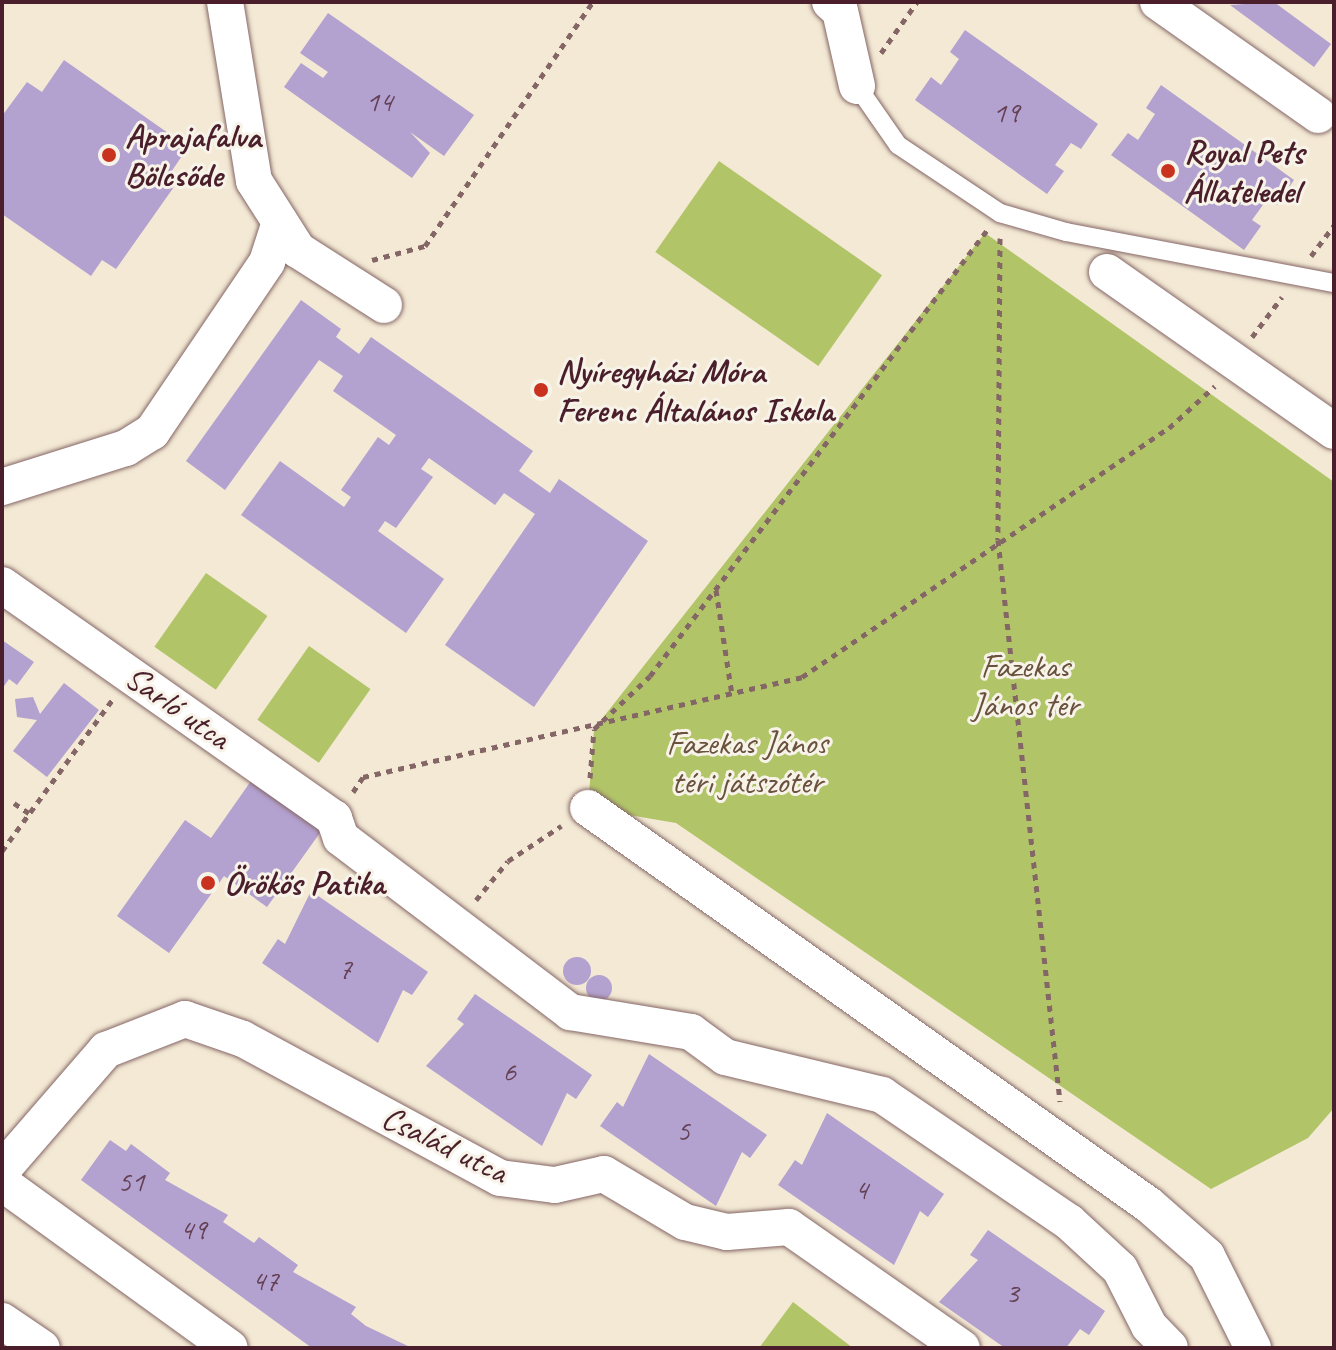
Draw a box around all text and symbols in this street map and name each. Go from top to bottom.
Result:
house number: 14 [366,83,392,119]
house number: 19 [993,94,1019,130]
place label: Aprajafalva Bölcsőde [125,115,261,194]
place label: Royal Pets Állateledel [1184,131,1304,210]
marker: Aprajafalva Bölcsőde [100,146,118,164]
marker: Royal Pets Állateledel [1159,162,1177,180]
place label: Nyíregyházi Móra Ferenc Általános Iskola [557,350,833,430]
marker: Nyíregyházi Móra Ferenc Általános Iskola [532,381,550,399]
park label: Fazekas János tér [972,645,1078,724]
street label: Sarló utca [118,656,238,758]
park label: Fazekas János téri játszótér [666,722,828,802]
place label: Örökös Patika [224,863,385,903]
marker: Örökös Patika [199,874,217,892]
house number: 7 [338,950,352,986]
house number: 6 [502,1053,516,1089]
street label: Család utca [376,1096,514,1192]
house number: 5 [676,1112,690,1148]
house number: 51 [118,1163,144,1199]
house number: 4 [854,1171,868,1207]
house number: 49 [180,1211,206,1247]
house number: 47 [252,1262,278,1298]
house number: 3 [1005,1274,1019,1310]

